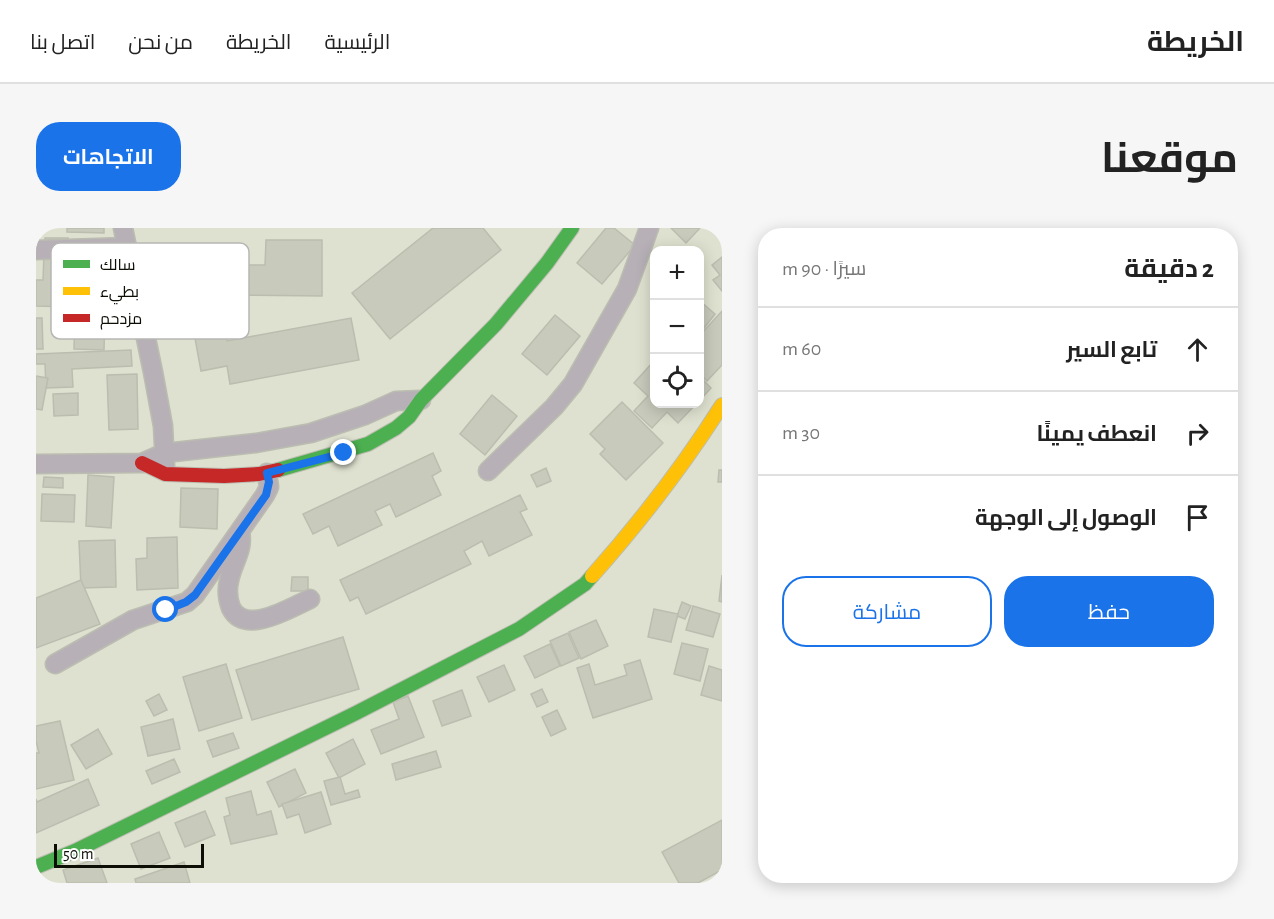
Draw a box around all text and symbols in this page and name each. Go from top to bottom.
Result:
text: الخريطة [1147,29,1244,57]
text: اتصل بنا [30,32,95,53]
text: من نحن [128,32,193,53]
text: الخريطة [226,32,291,53]
text: الرئيسية [324,32,390,53]
button: الاتجاهات [36,122,181,191]
text: موقعنا [1101,138,1238,180]
legend [51,243,249,339]
map controls [650,246,704,408]
button: + [650,246,704,300]
text: 2 دقيقة [1124,256,1214,282]
text: سالك [100,257,135,273]
text: سيرًا · 90 m [782,259,866,279]
text: بطيء [100,284,139,305]
button: − [650,300,704,354]
text: مزدحم [100,311,142,330]
icon: ahead [1181,333,1214,366]
text: 60 m [782,339,821,359]
text: تابع السير [1066,339,1157,361]
button: locate [650,354,704,408]
icon: right [1181,417,1214,450]
text: 30 m [782,423,820,443]
text: انعطف يمينًا [1036,423,1157,445]
route end [330,439,356,465]
icon: arrive [1181,501,1214,534]
text: الوصول إلى الوجهة [975,507,1157,529]
button: مشاركة [782,576,992,647]
button: حفظ [1004,576,1214,647]
route start [152,596,178,622]
scale bar [54,841,204,868]
text: 50 m [63,846,94,862]

